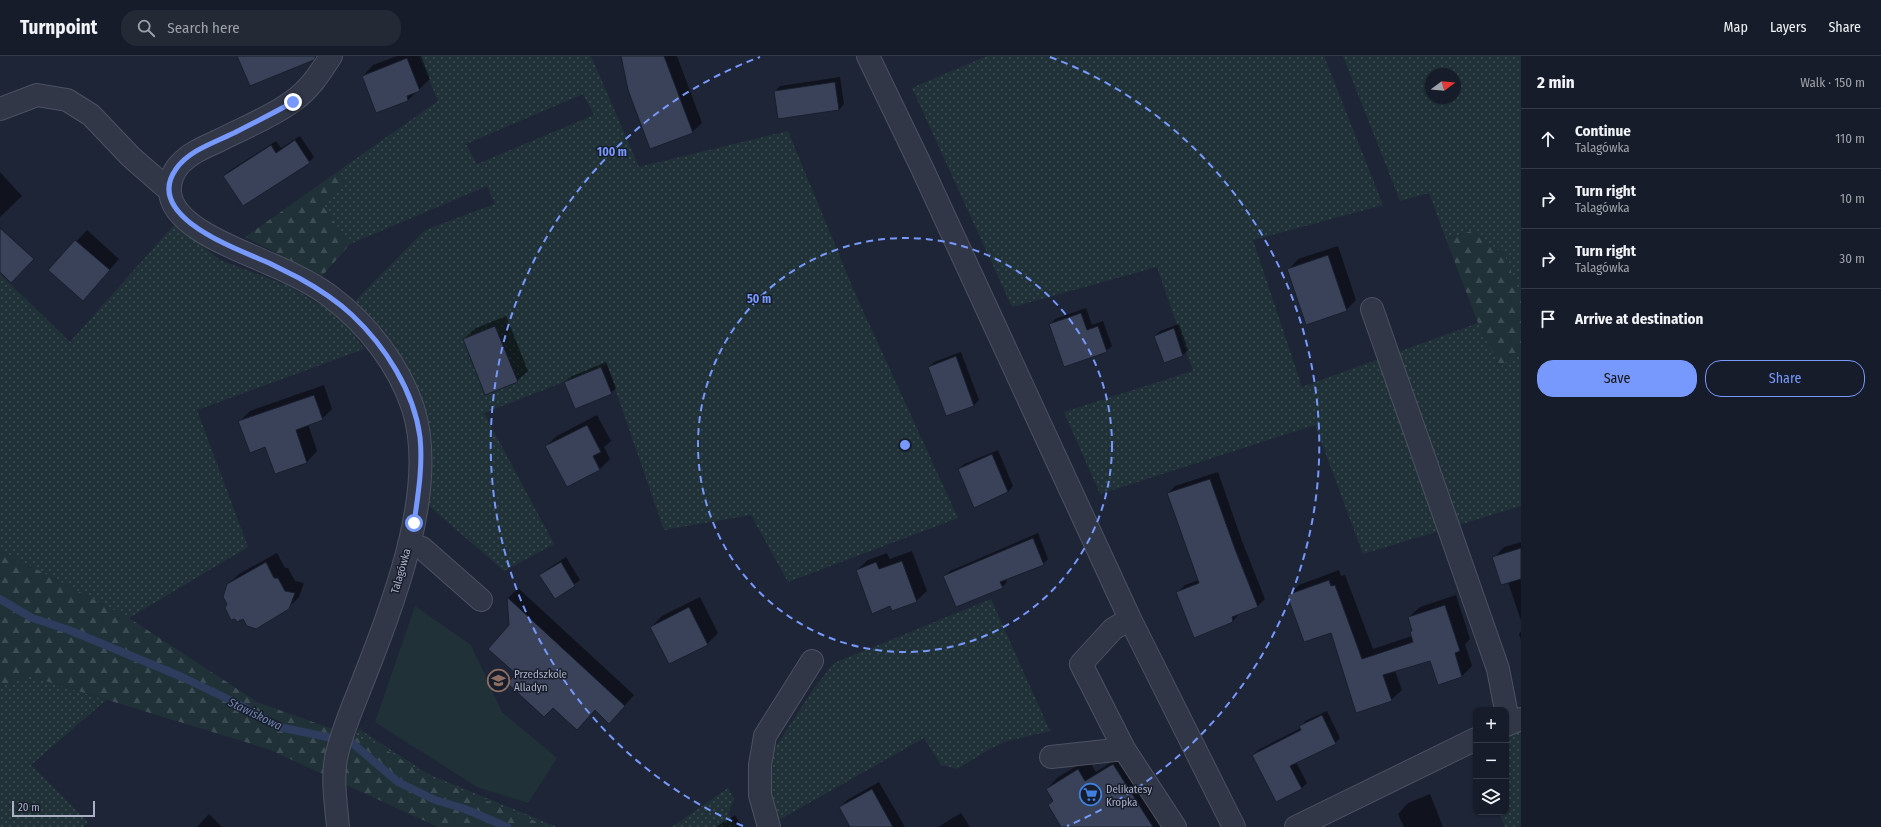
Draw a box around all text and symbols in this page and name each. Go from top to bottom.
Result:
search box [121,10,401,46]
text: Turnpoint [20,16,97,39]
icon: search [135,17,157,39]
text: Search here [167,19,240,37]
text: Map [1724,19,1748,36]
text: Layers [1770,19,1806,36]
text: Share [1828,19,1861,36]
north arrow [1425,68,1461,104]
text: 2 min [1537,72,1575,93]
text: Walk · 150 m [1800,75,1865,90]
route end [284,93,302,111]
text: Continue [1575,122,1631,140]
icon: ahead [1537,128,1559,150]
text: 110 m [1835,131,1865,146]
text: Talagówka [1575,140,1630,155]
text: 100 m [597,145,627,159]
text: Turn right [1575,182,1636,200]
icon: right [1537,188,1559,210]
text: 10 m [1840,191,1865,206]
text: Talagówka [1575,200,1630,215]
text: Turn right [1575,242,1636,260]
icon: right [1537,248,1559,270]
text: 30 m [1839,251,1865,266]
text: Talagówka [1575,260,1630,275]
text: 50 m [747,292,771,306]
icon: arrive [1537,308,1559,330]
text: Arrive at destination [1575,310,1703,328]
button: Save [1537,360,1697,397]
button: Share [1705,360,1865,397]
centre of rings [898,438,912,452]
route start [405,514,423,532]
street label: Talagówka [388,547,414,595]
school or university icon: Przedszkole Alladyn [486,667,512,693]
place label: Przedszkole Alladyn [514,668,567,694]
water label: Stawiskowa [225,695,284,733]
map controls [1473,707,1509,815]
button: + [1473,707,1509,743]
button: − [1473,743,1509,779]
button: layers [1473,779,1509,815]
supermarket icon: Delikatesy Kropka [1078,782,1104,808]
place label: Delikatesy Kropka [1106,783,1152,809]
scale bar [12,799,95,818]
text: 20 m [18,801,40,814]

